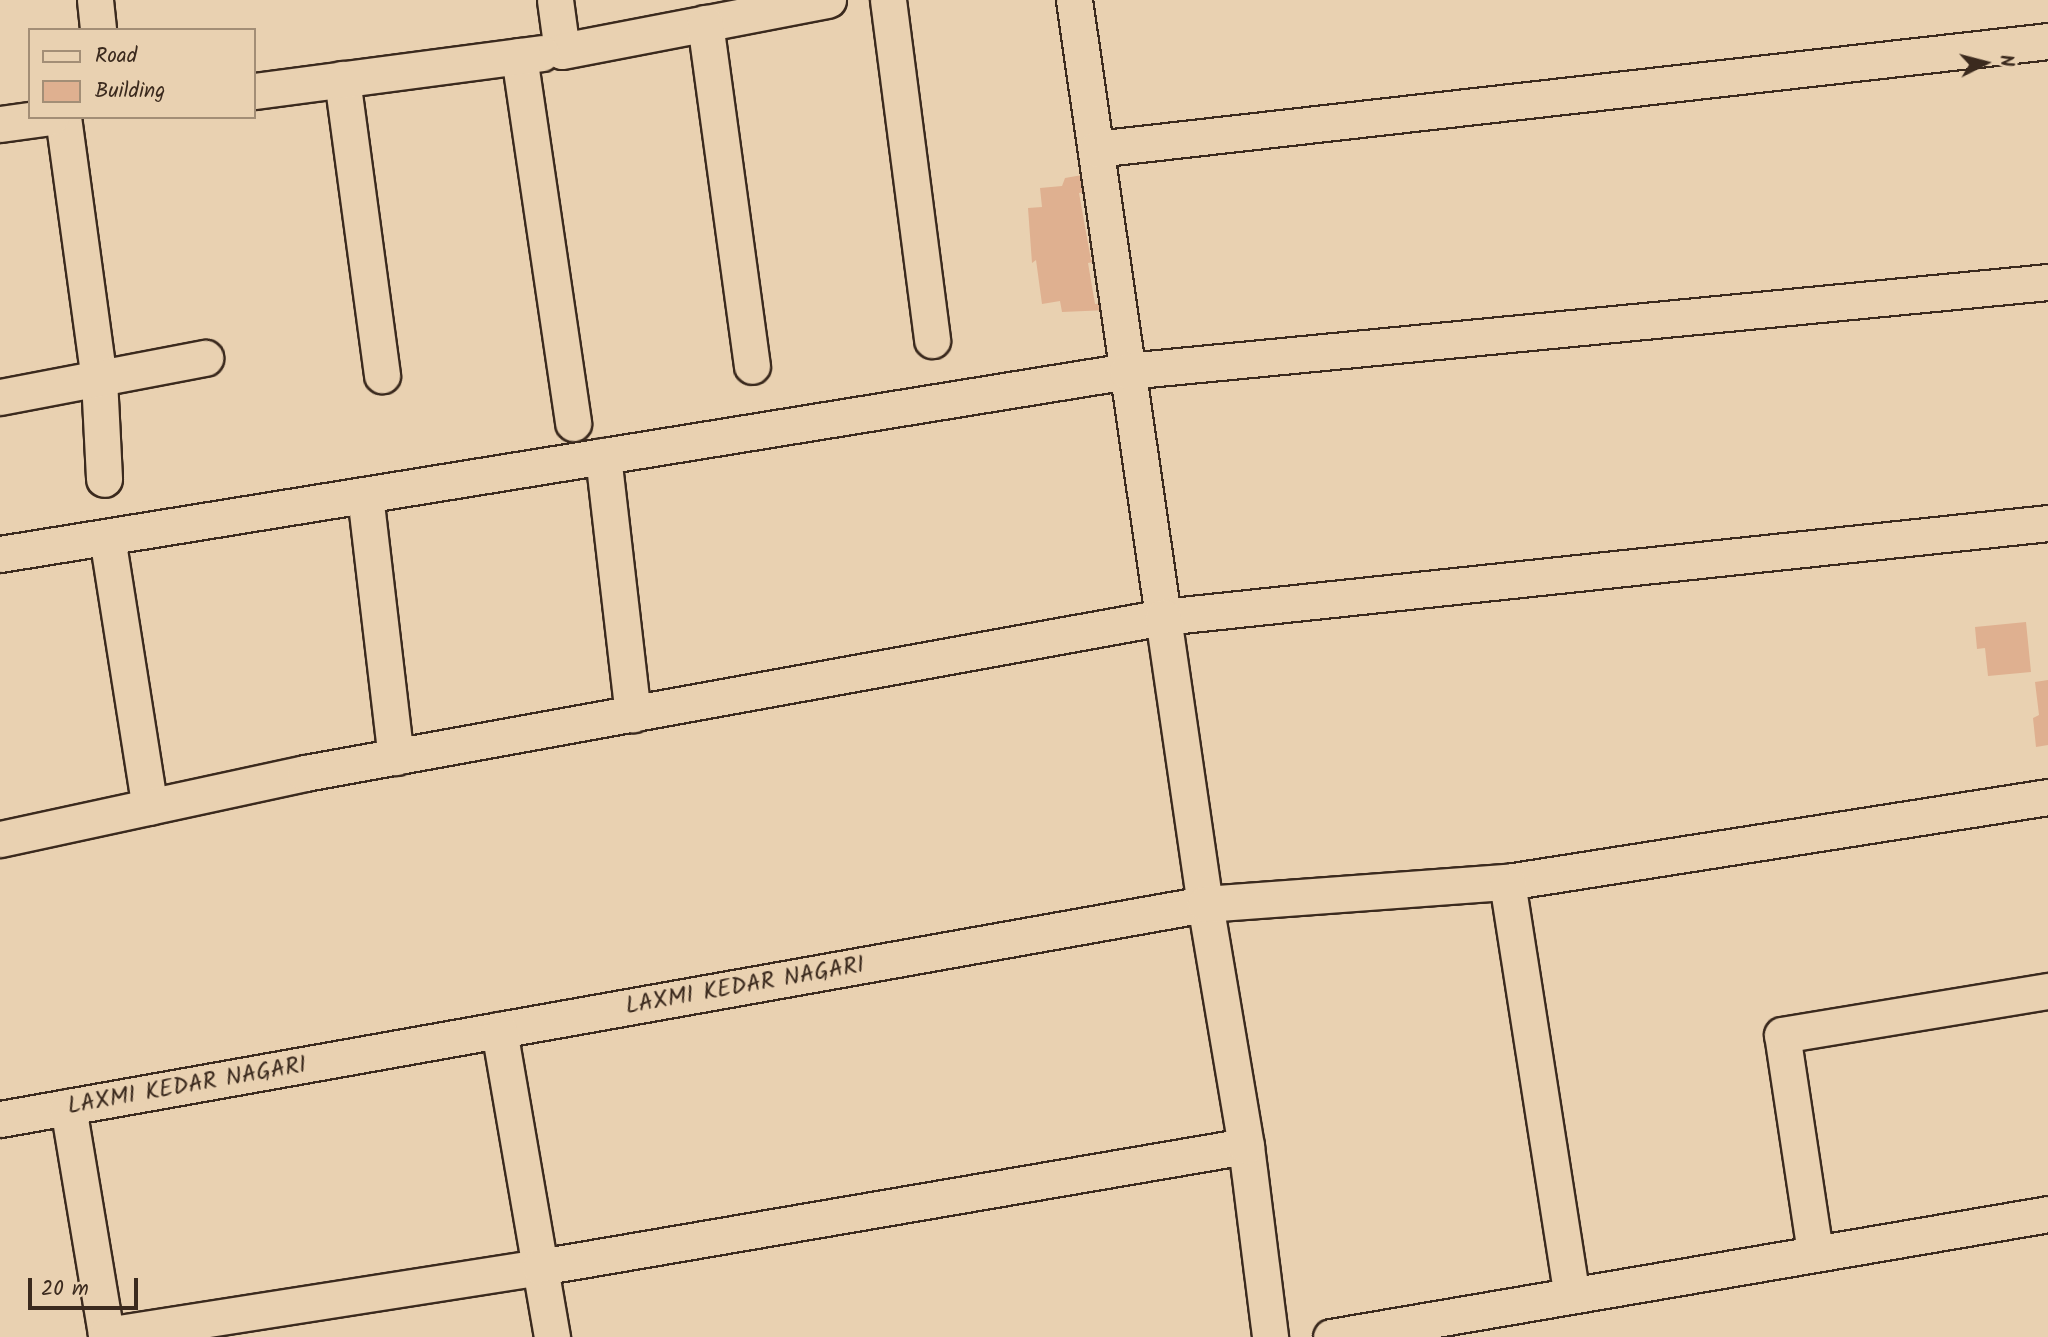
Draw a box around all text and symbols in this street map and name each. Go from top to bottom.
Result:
legend [28,28,256,119]
north arrow [1950,28,2020,98]
text: Road [95,40,137,73]
text: N [1990,53,2021,68]
text: Building [95,75,165,108]
street label: LAXMI KEDAR NAGARI [623,951,867,1021]
street label: LAXMI KEDAR NAGARI [65,1051,309,1121]
scale bar [32,1264,142,1308]
text: 20 m [41,1273,89,1306]

